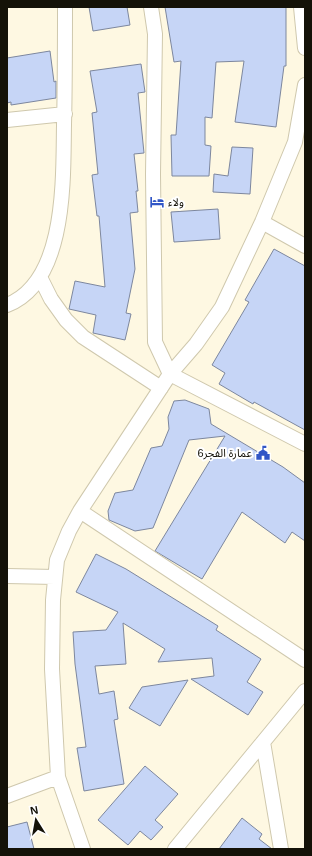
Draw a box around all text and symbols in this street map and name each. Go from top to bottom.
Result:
hotel icon: ولاء [149,194,165,210]
place label: ولاء [168,196,184,209]
public building icon: عمارة الفجر6 [255,445,271,461]
place label: عمارة الفجر6 [197,447,252,460]
north arrow [16,800,56,840]
text: N [29,804,39,817]

